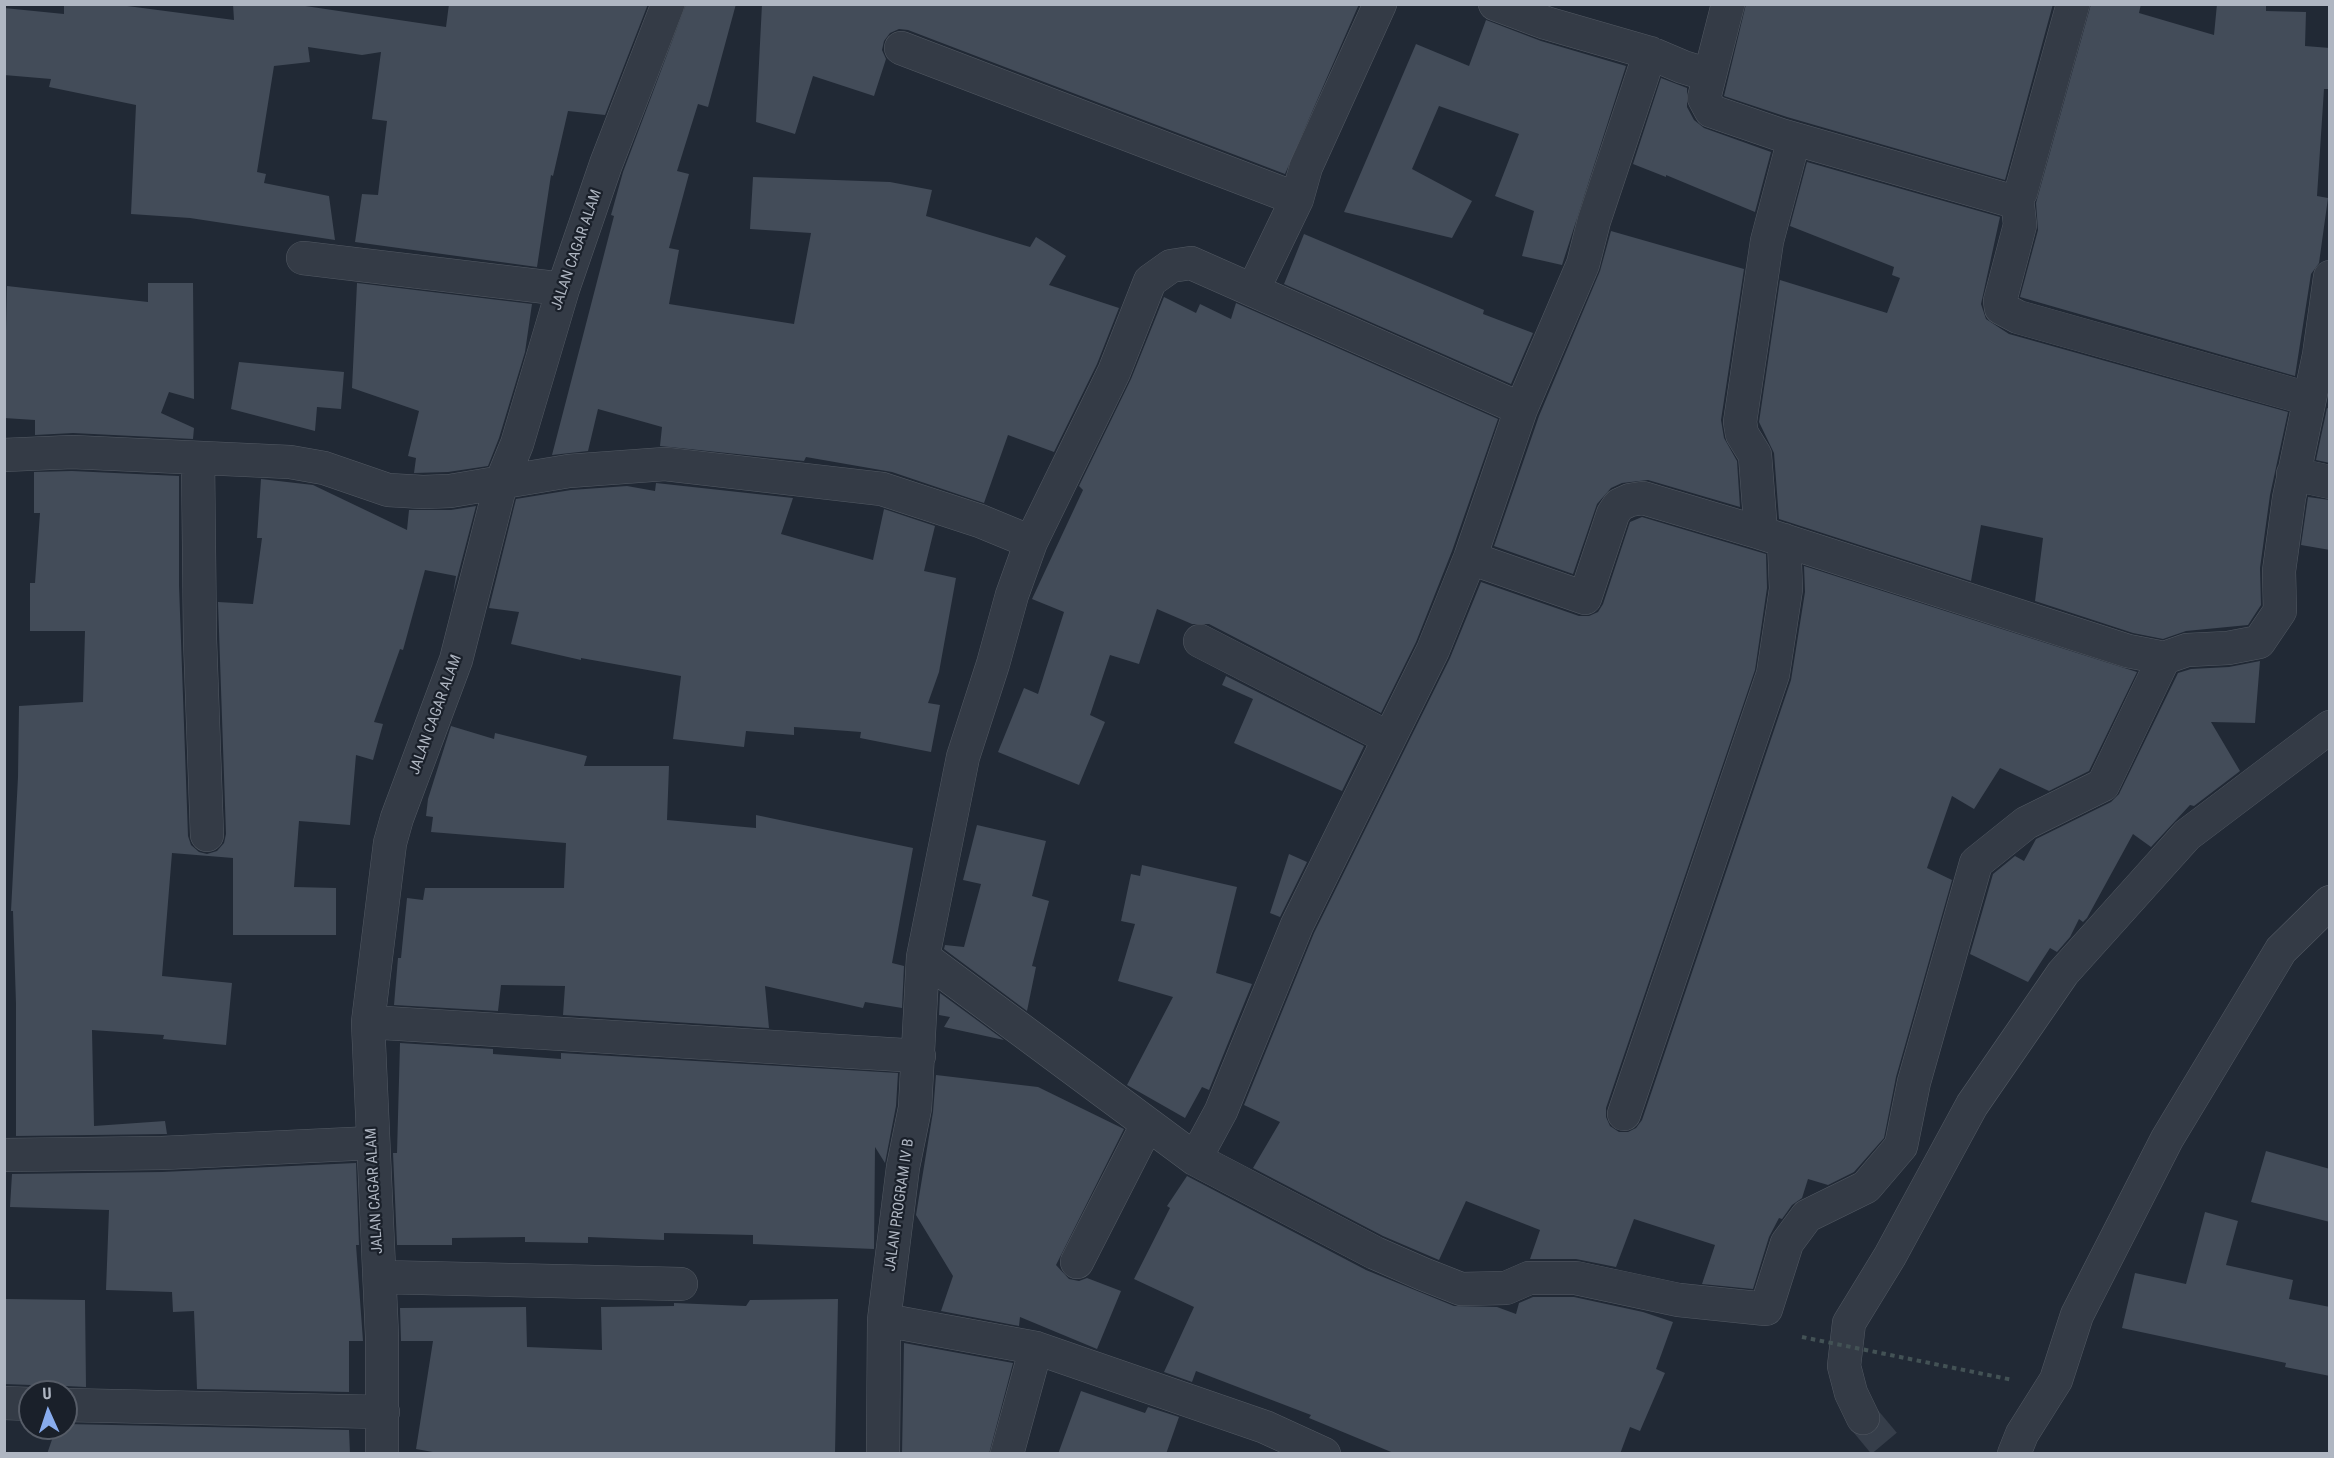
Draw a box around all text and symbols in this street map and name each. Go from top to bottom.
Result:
street label: JALAN CAGAR ALAM [548,187,606,313]
street label: JALAN CAGAR ALAM [406,653,466,777]
street label: JALAN CAGAR ALAM [363,1127,387,1255]
street label: JALAN PROGRAM IV B [882,1138,918,1272]
north arrow [18,1380,78,1440]
text: U [42,1384,52,1403]

